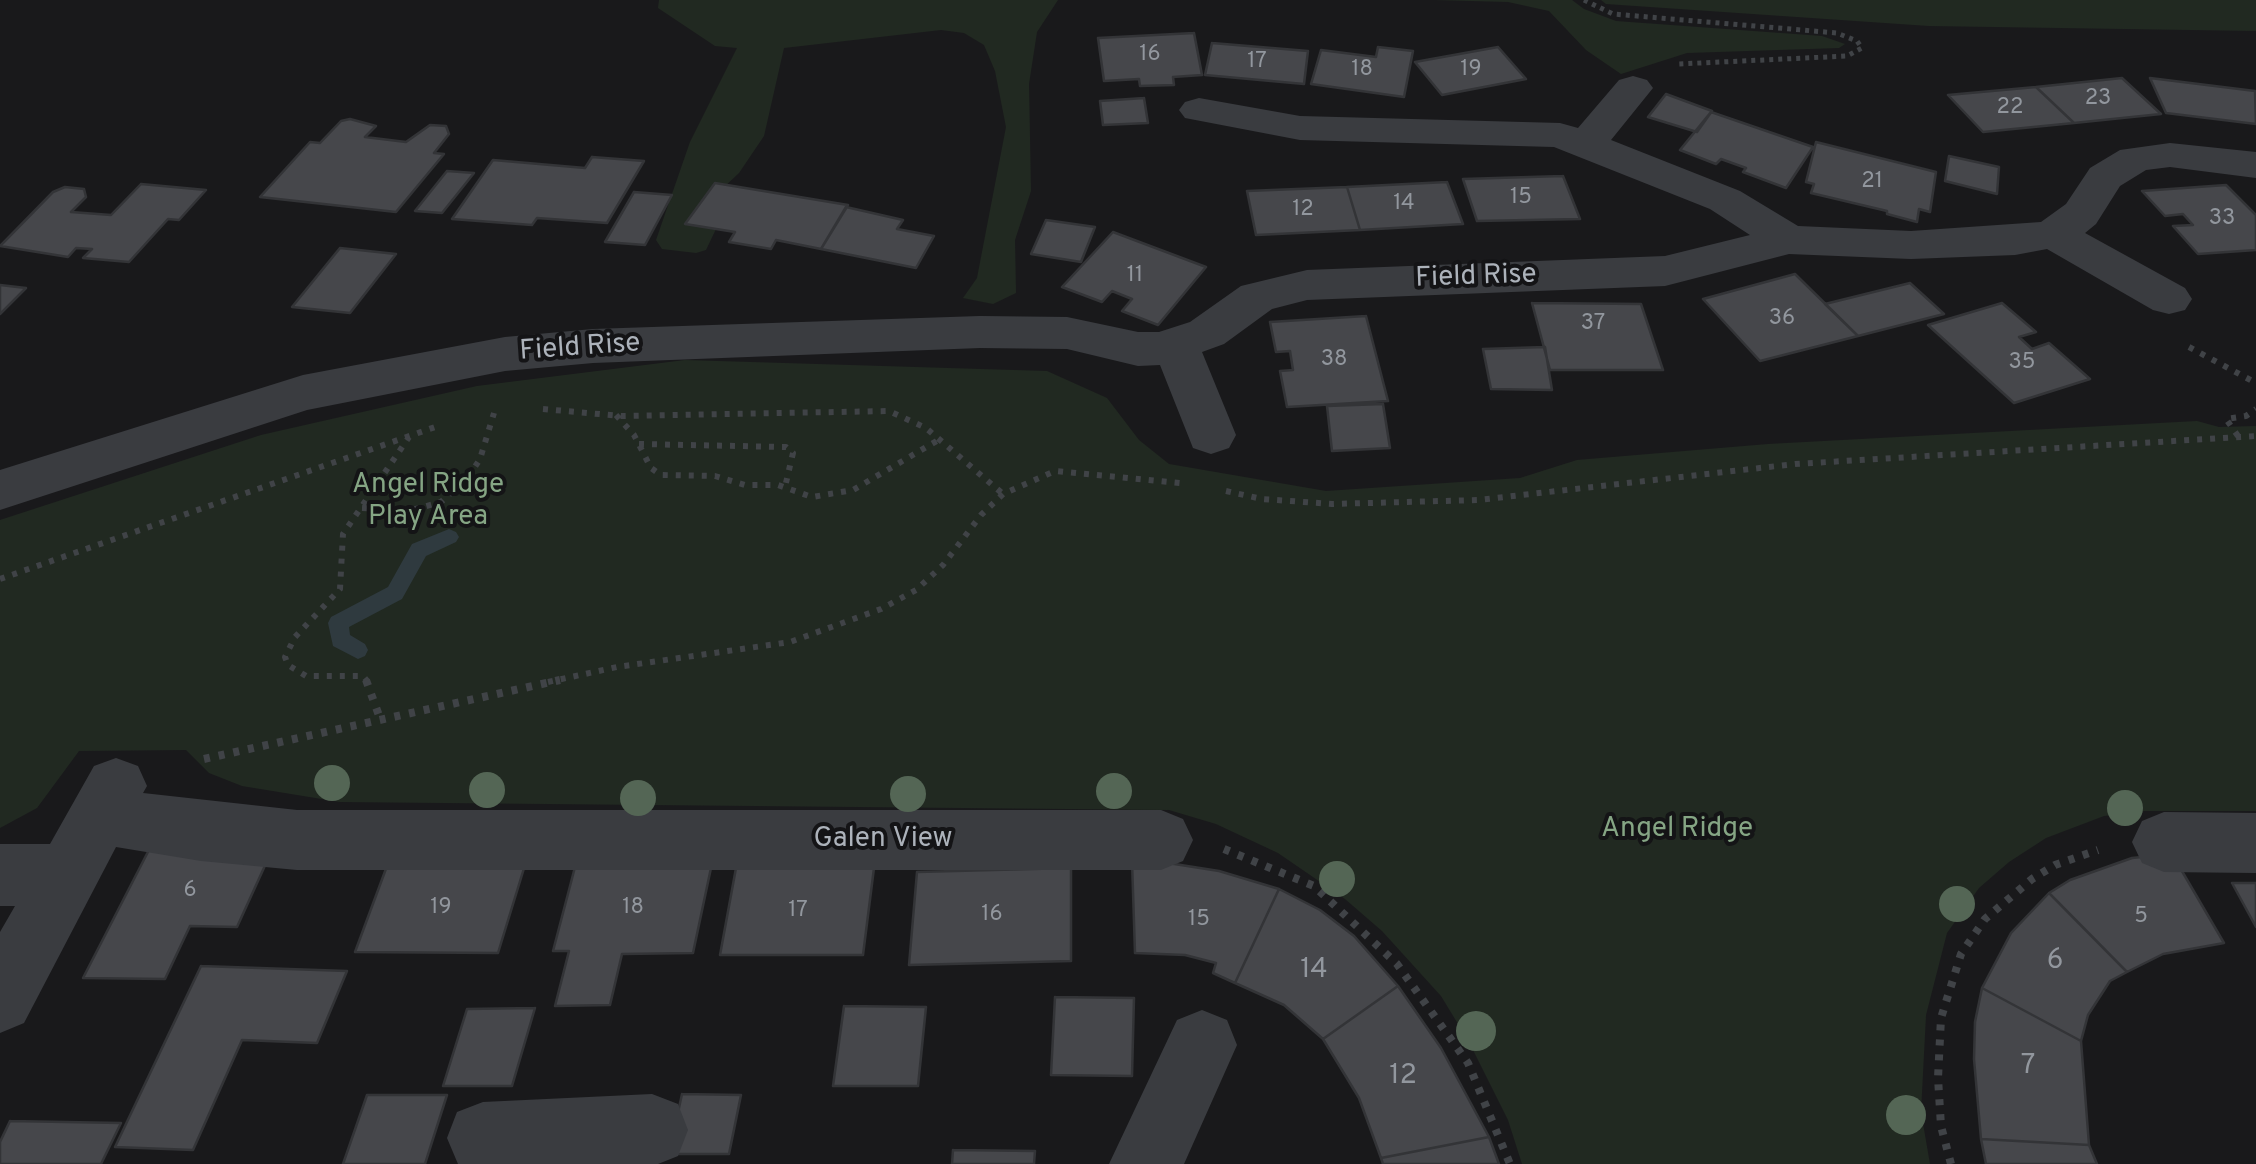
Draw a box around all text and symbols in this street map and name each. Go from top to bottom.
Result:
house number: 16 [1139,43,1161,69]
house number: 17 [1247,50,1267,76]
house number: 18 [1351,58,1373,84]
house number: 19 [1460,58,1482,84]
house number: 23 [2085,87,2111,113]
house number: 22 [1997,96,2023,122]
house number: 21 [1861,170,1883,196]
house number: 15 [1510,186,1532,212]
house number: 14 [1393,192,1415,218]
house number: 12 [1292,198,1314,224]
house number: 33 [2209,207,2235,233]
street label: Field Rise [1415,259,1537,297]
house number: 11 [1127,264,1143,290]
house number: 36 [1769,307,1795,333]
house number: 37 [1581,312,1605,338]
street label: Field Rise [518,328,642,370]
house number: 38 [1321,348,1347,374]
house number: 35 [2009,351,2035,377]
park label: Angel Ridge Play Area [352,469,504,535]
park label: Angel Ridge [1601,813,1753,847]
street label: Galen View [813,823,953,857]
house number: 6 [183,879,197,905]
house number: 19 [430,896,452,922]
house number: 18 [622,896,644,922]
house number: 17 [788,899,808,925]
house number: 16 [981,903,1003,929]
house number: 5 [2134,905,2148,931]
house number: 15 [1188,908,1210,934]
house number: 6 [2047,945,2063,979]
house number: 14 [1300,954,1328,988]
house number: 7 [2021,1050,2035,1084]
house number: 12 [1389,1060,1417,1094]

